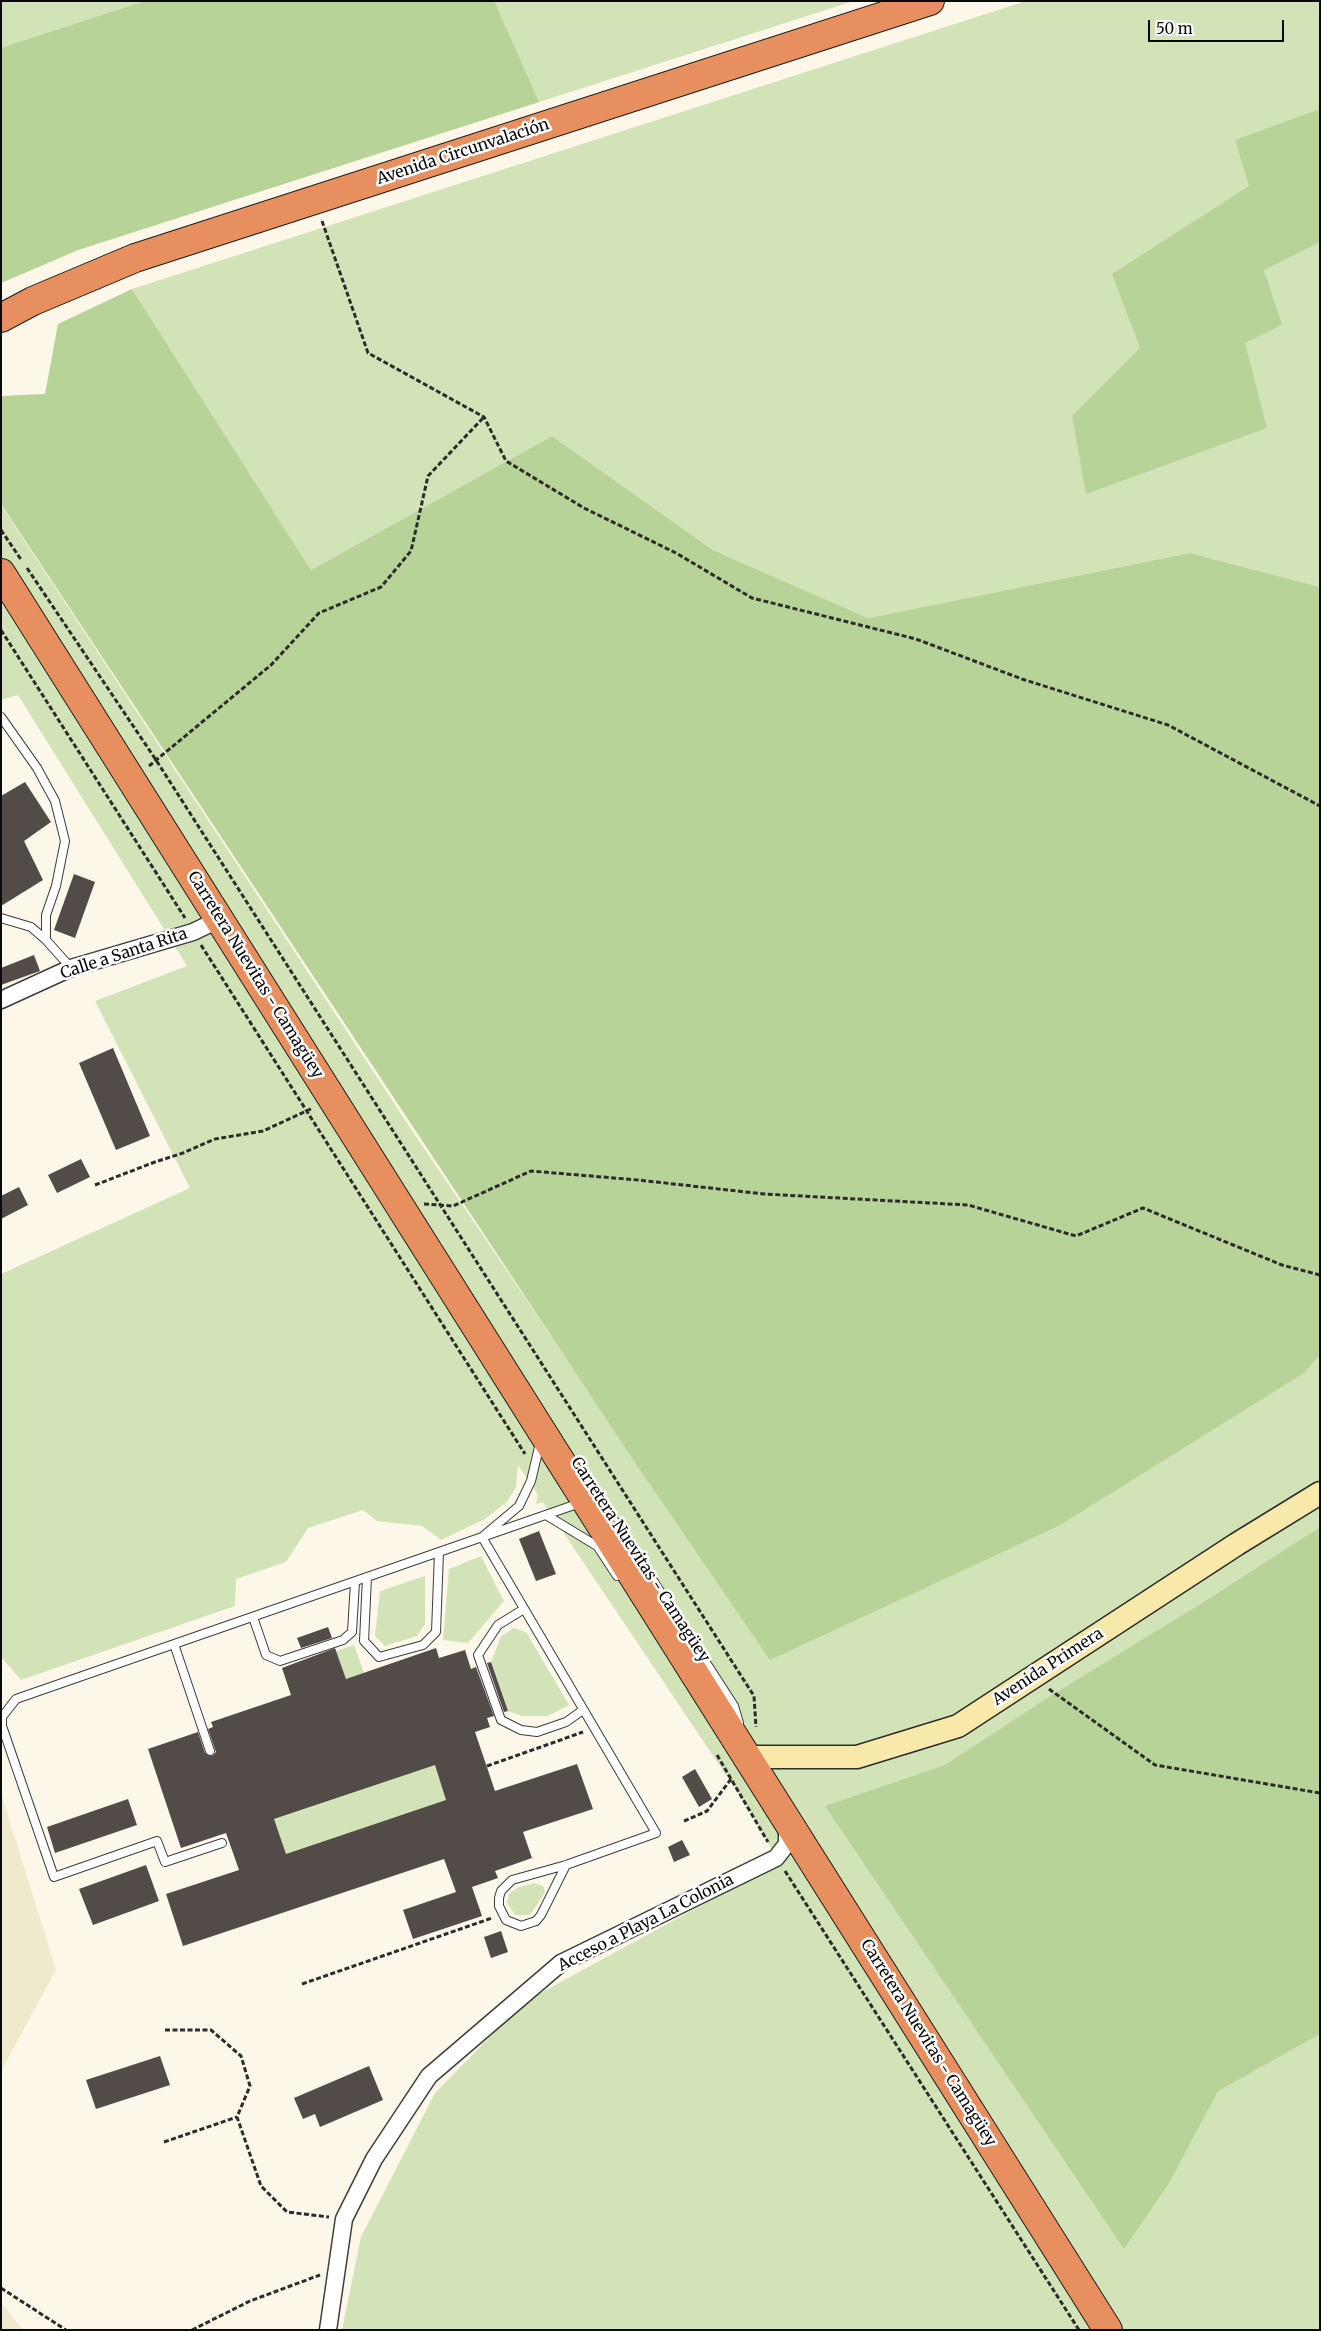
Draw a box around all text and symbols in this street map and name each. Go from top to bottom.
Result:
scale bar [1151,10,1287,42]
text: 50 m [1156,19,1193,38]
street label: Avenida Circunvalación [374,115,552,189]
street label: Carretera Nuevitas - Camagüey [183,868,327,1082]
street label: Calle a Santa Rita [58,924,190,984]
street label: Carretera Nuevitas - Camagüey [566,1454,714,1666]
street label: Avenida Primera [989,1624,1107,1710]
street label: Acceso a Playa La Colonia [555,1870,737,1976]
street label: Carretera Nuevitas - Camagüey [856,1936,1000,2150]

